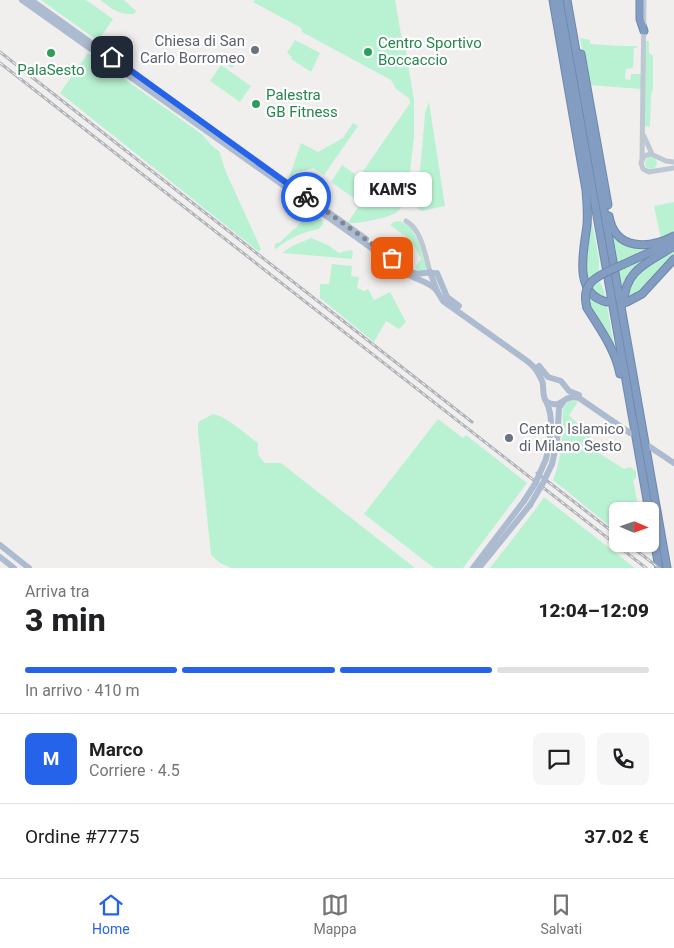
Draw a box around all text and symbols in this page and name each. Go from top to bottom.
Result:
place label: Chiesa di San Carlo Borromeo [140,32,245,67]
place label: Centro Sportivo Boccaccio [378,34,482,69]
pin [91,36,133,78]
icon: home [98,43,126,71]
marker: Chiesa di San Carlo Borromeo [249,44,261,56]
marker: Centro Sportivo Boccaccio [362,46,374,58]
marker: PalaSesto [45,47,57,59]
place label: PalaSesto [17,61,85,79]
place label: Palestra GB Fitness [266,86,338,121]
marker: Palestra GB Fitness [250,98,262,110]
courier [281,172,331,222]
callout: KAM'S [353,173,431,208]
text: KAM'S [369,180,417,199]
icon: bike [292,183,320,211]
pin [371,237,413,279]
icon: bag [378,244,406,272]
place label: Centro Islamico di Milano Sesto [519,420,624,455]
marker: Centro Islamico di Milano Sesto [503,432,515,444]
north arrow [609,502,659,552]
map controls [609,502,659,552]
text: Arriva tra [25,582,90,601]
text: 12:04–12:09 [538,599,649,622]
text: 3 min [25,601,106,639]
text: In arrivo · 410 m [25,681,139,700]
button: chat [533,733,585,785]
button: phone [597,733,649,785]
text: Marco [89,738,143,761]
text: M [43,747,59,770]
text: Corriere · 4.5 [89,761,180,780]
text: Ordine #7775 [25,825,139,848]
text: 37.02 € [584,825,649,848]
tab: Home [92,891,130,937]
tab: Mappa [313,891,357,937]
tab: Salvati [540,891,582,937]

